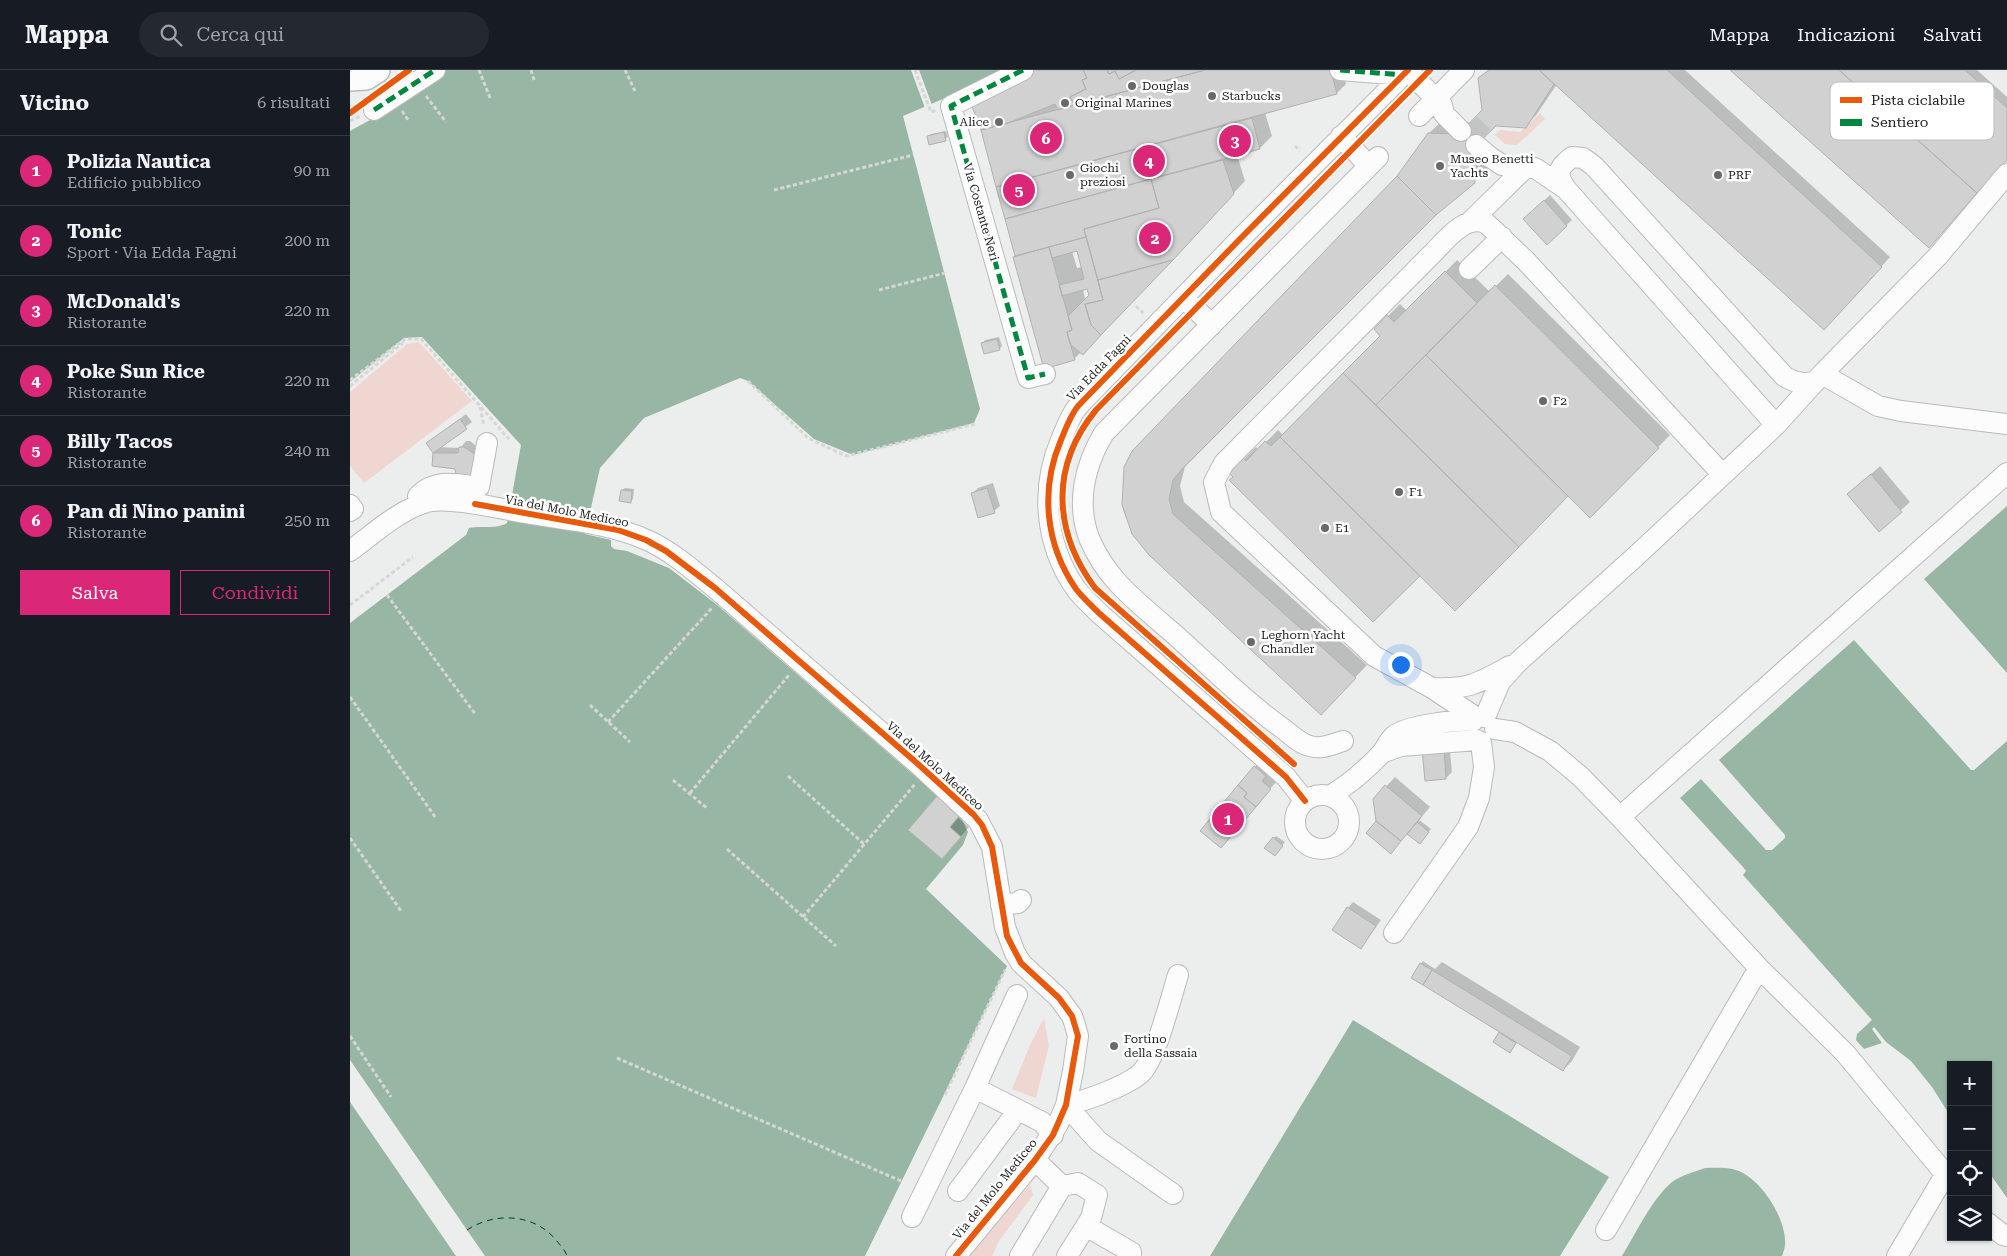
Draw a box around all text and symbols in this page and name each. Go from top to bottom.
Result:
search box [139,12,489,57]
text: Mappa [25,21,109,49]
icon: search [157,21,185,49]
text: Cerca qui [197,23,284,46]
text: Mappa [1709,24,1769,45]
text: Indicazioni [1797,24,1895,45]
text: Salvati [1923,24,1982,45]
place label: Douglas [1142,79,1189,93]
marker: Douglas [1126,80,1138,92]
legend [1830,82,1994,140]
place label: Starbucks [1222,89,1281,103]
marker: Starbucks [1206,90,1218,102]
text: Vicino [20,91,89,115]
text: Pista ciclabile [1871,92,1965,108]
text: 6 risultati [257,93,330,112]
place label: Original Marines [1075,96,1172,110]
marker: Original Marines [1059,97,1071,109]
text: Sentiero [1871,114,1928,130]
place label: Alice [960,115,989,129]
marker: Alice [993,116,1005,128]
pin: 6 [1030,119,1062,157]
pin: 3 [1219,122,1251,160]
pin: 4 [1133,142,1165,180]
text: Polizia Nautica [67,150,211,173]
place label: Museo Benetti Yachts [1450,152,1534,180]
marker: Museo Benetti Yachts [1434,160,1446,172]
text: 1 [32,161,40,180]
text: 90 m [293,161,330,180]
place label: Giochi preziosi [1080,161,1126,189]
street label: Via Costante Neri [960,162,1002,263]
place label: PRF [1728,168,1751,182]
marker: Giochi preziosi [1064,169,1076,181]
marker: PRF [1712,169,1724,181]
pin: 5 [1003,171,1035,209]
text: Edificio pubblico [67,173,201,192]
pin: 2 [1139,219,1171,257]
text: Tonic [67,220,122,243]
text: 2 [32,231,40,250]
text: 200 m [284,231,330,250]
text: Sport · Via Edda Fagni [67,243,237,262]
text: McDonald's [67,290,180,313]
text: 3 [32,301,40,320]
text: 220 m [284,301,330,320]
text: Ristorante [67,313,147,332]
street label: Via Edda Fagni [1064,332,1134,404]
text: Poke Sun Rice [67,360,205,383]
text: 4 [32,371,40,390]
text: 220 m [284,371,330,390]
text: Ristorante [67,383,147,402]
place label: F2 [1553,394,1567,408]
marker: F2 [1537,395,1549,407]
text: Billy Tacos [67,430,173,453]
text: 5 [32,441,40,460]
text: 240 m [284,441,330,460]
text: Ristorante [67,453,147,472]
place label: F1 [1409,485,1423,499]
marker: F1 [1393,486,1405,498]
street label: Via del Molo Mediceo [504,492,630,530]
text: Pan di Nino panini [67,500,245,523]
text: 6 [32,511,40,530]
text: 250 m [284,511,330,530]
place label: E1 [1335,521,1350,535]
marker: E1 [1319,522,1331,534]
text: Ristorante [67,523,147,542]
button: Salva [20,570,170,615]
button: Condividi [180,570,330,615]
place label: Leghorn Yacht Chandler [1261,628,1346,656]
marker: Leghorn Yacht Chandler [1245,636,1257,648]
your location [1388,652,1414,678]
street label: Via del Molo Mediceo [884,719,986,813]
pin: 1 [1212,800,1244,838]
place label: Fortino della Sassaia [1124,1032,1198,1060]
marker: Fortino della Sassaia [1108,1040,1120,1052]
map controls [1947,1061,1992,1241]
button: + [1947,1061,1992,1106]
button: − [1947,1106,1992,1151]
street label: Via del Molo Mediceo [950,1136,1040,1242]
button: locate [1947,1151,1992,1196]
button: layers [1947,1196,1992,1241]

